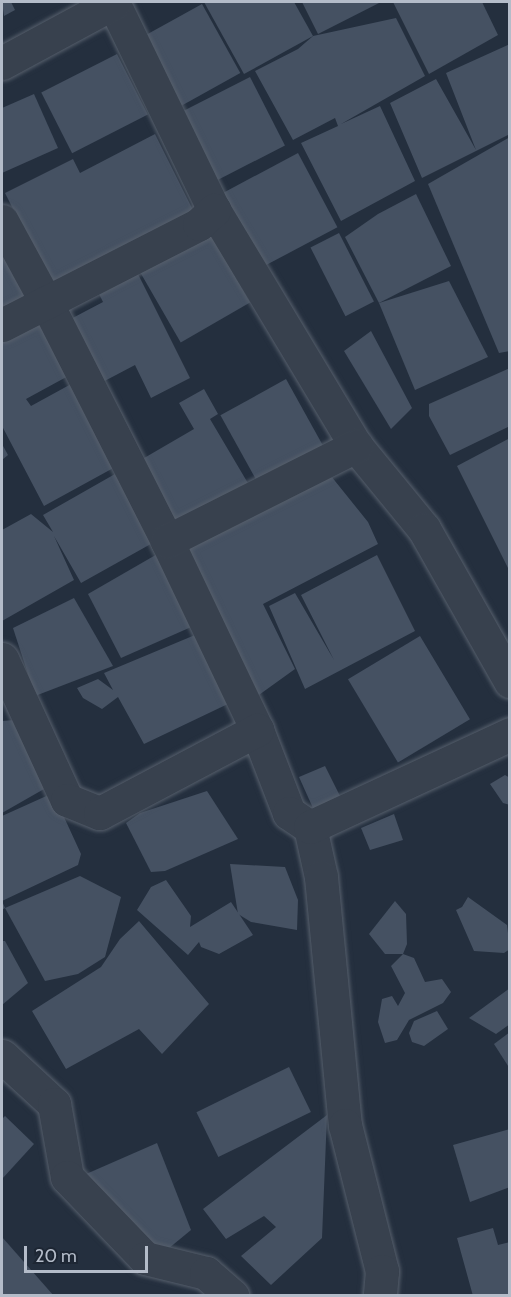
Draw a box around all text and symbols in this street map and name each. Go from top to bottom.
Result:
scale bar [27,1234,152,1272]
text: 20 m [35,1245,77,1267]

